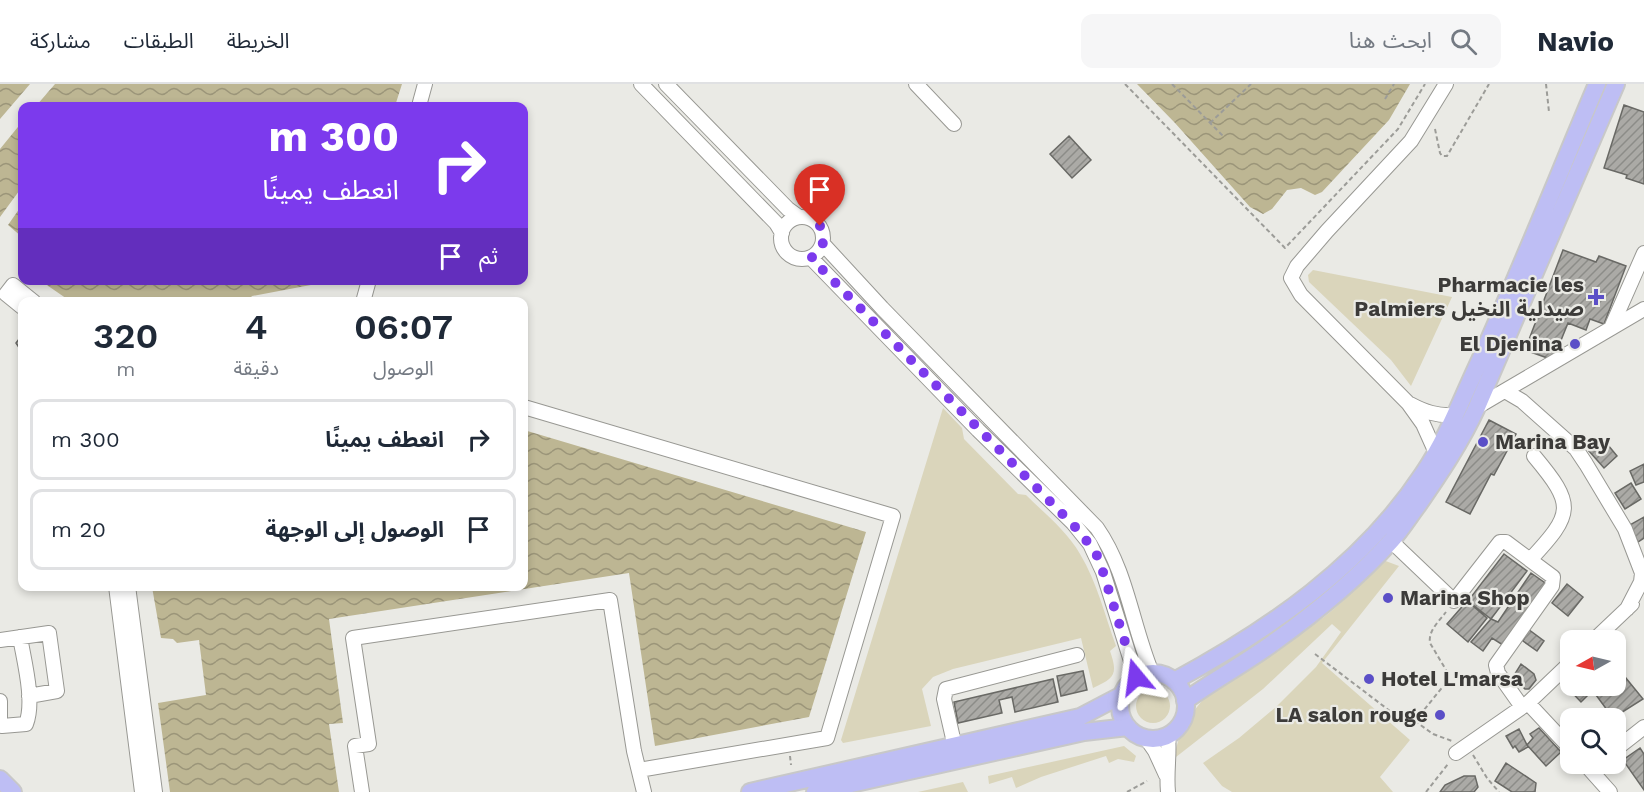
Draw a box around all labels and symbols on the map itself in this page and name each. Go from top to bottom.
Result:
pin [794,164,845,226]
place label: Pharmacie les Palmiers صيدلية النخيل [1354,272,1584,321]
marker: Pharmacie les Palmiers صيدلية النخيل [1589,290,1603,304]
place label: El Djenina [1460,331,1564,356]
marker: El Djenina [1568,337,1582,351]
place label: Marina Bay [1495,429,1610,454]
marker: Marina Bay [1476,435,1490,449]
place label: Marina Shop [1400,585,1530,610]
marker: Marina Shop [1381,591,1395,605]
north arrow [1560,630,1626,696]
position arrow [1104,645,1168,709]
place label: Hotel L'marsa [1381,666,1524,691]
marker: Hotel L'marsa [1362,672,1376,686]
place label: LA salon rouge [1275,702,1428,727]
marker: LA salon rouge [1433,708,1447,722]

